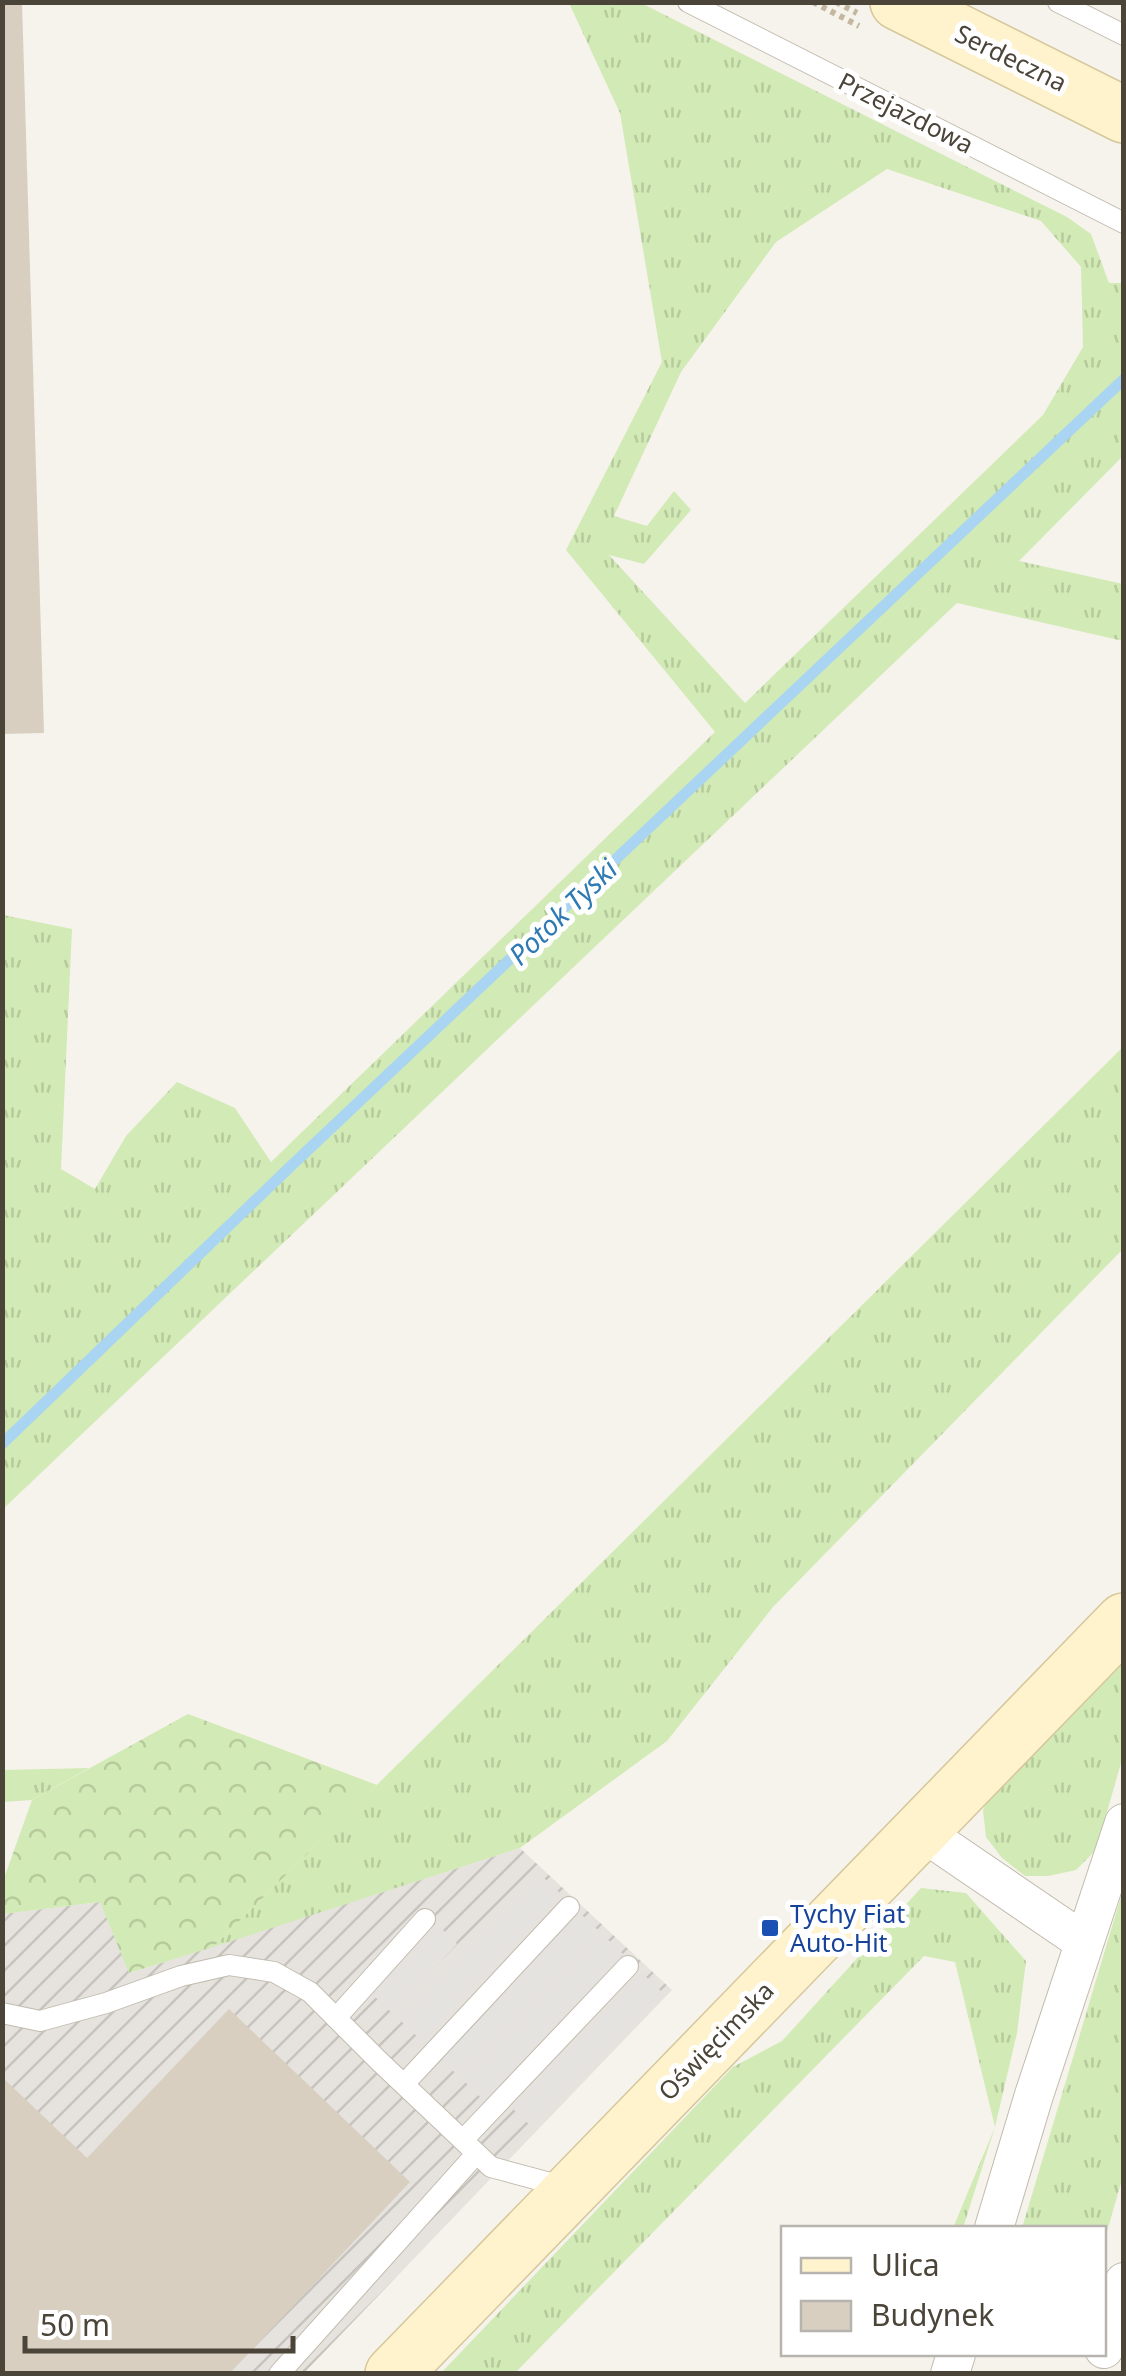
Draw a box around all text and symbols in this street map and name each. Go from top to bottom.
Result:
street label: Serdeczna [950,15,1073,99]
street label: Przejazdowa [833,64,980,161]
water label: Potok Tyski [500,849,626,973]
place label: Tychy Fiat Auto-Hit [790,1896,905,1959]
marker: Tychy Fiat Auto-Hit [759,1917,781,1939]
street label: Oświęcimska [650,1974,781,2107]
legend [781,2226,1106,2356]
text: Ulica [871,2244,940,2285]
scale bar [25,2291,292,2353]
text: Budynek [871,2294,994,2335]
text: 50 m [40,2304,110,2345]

